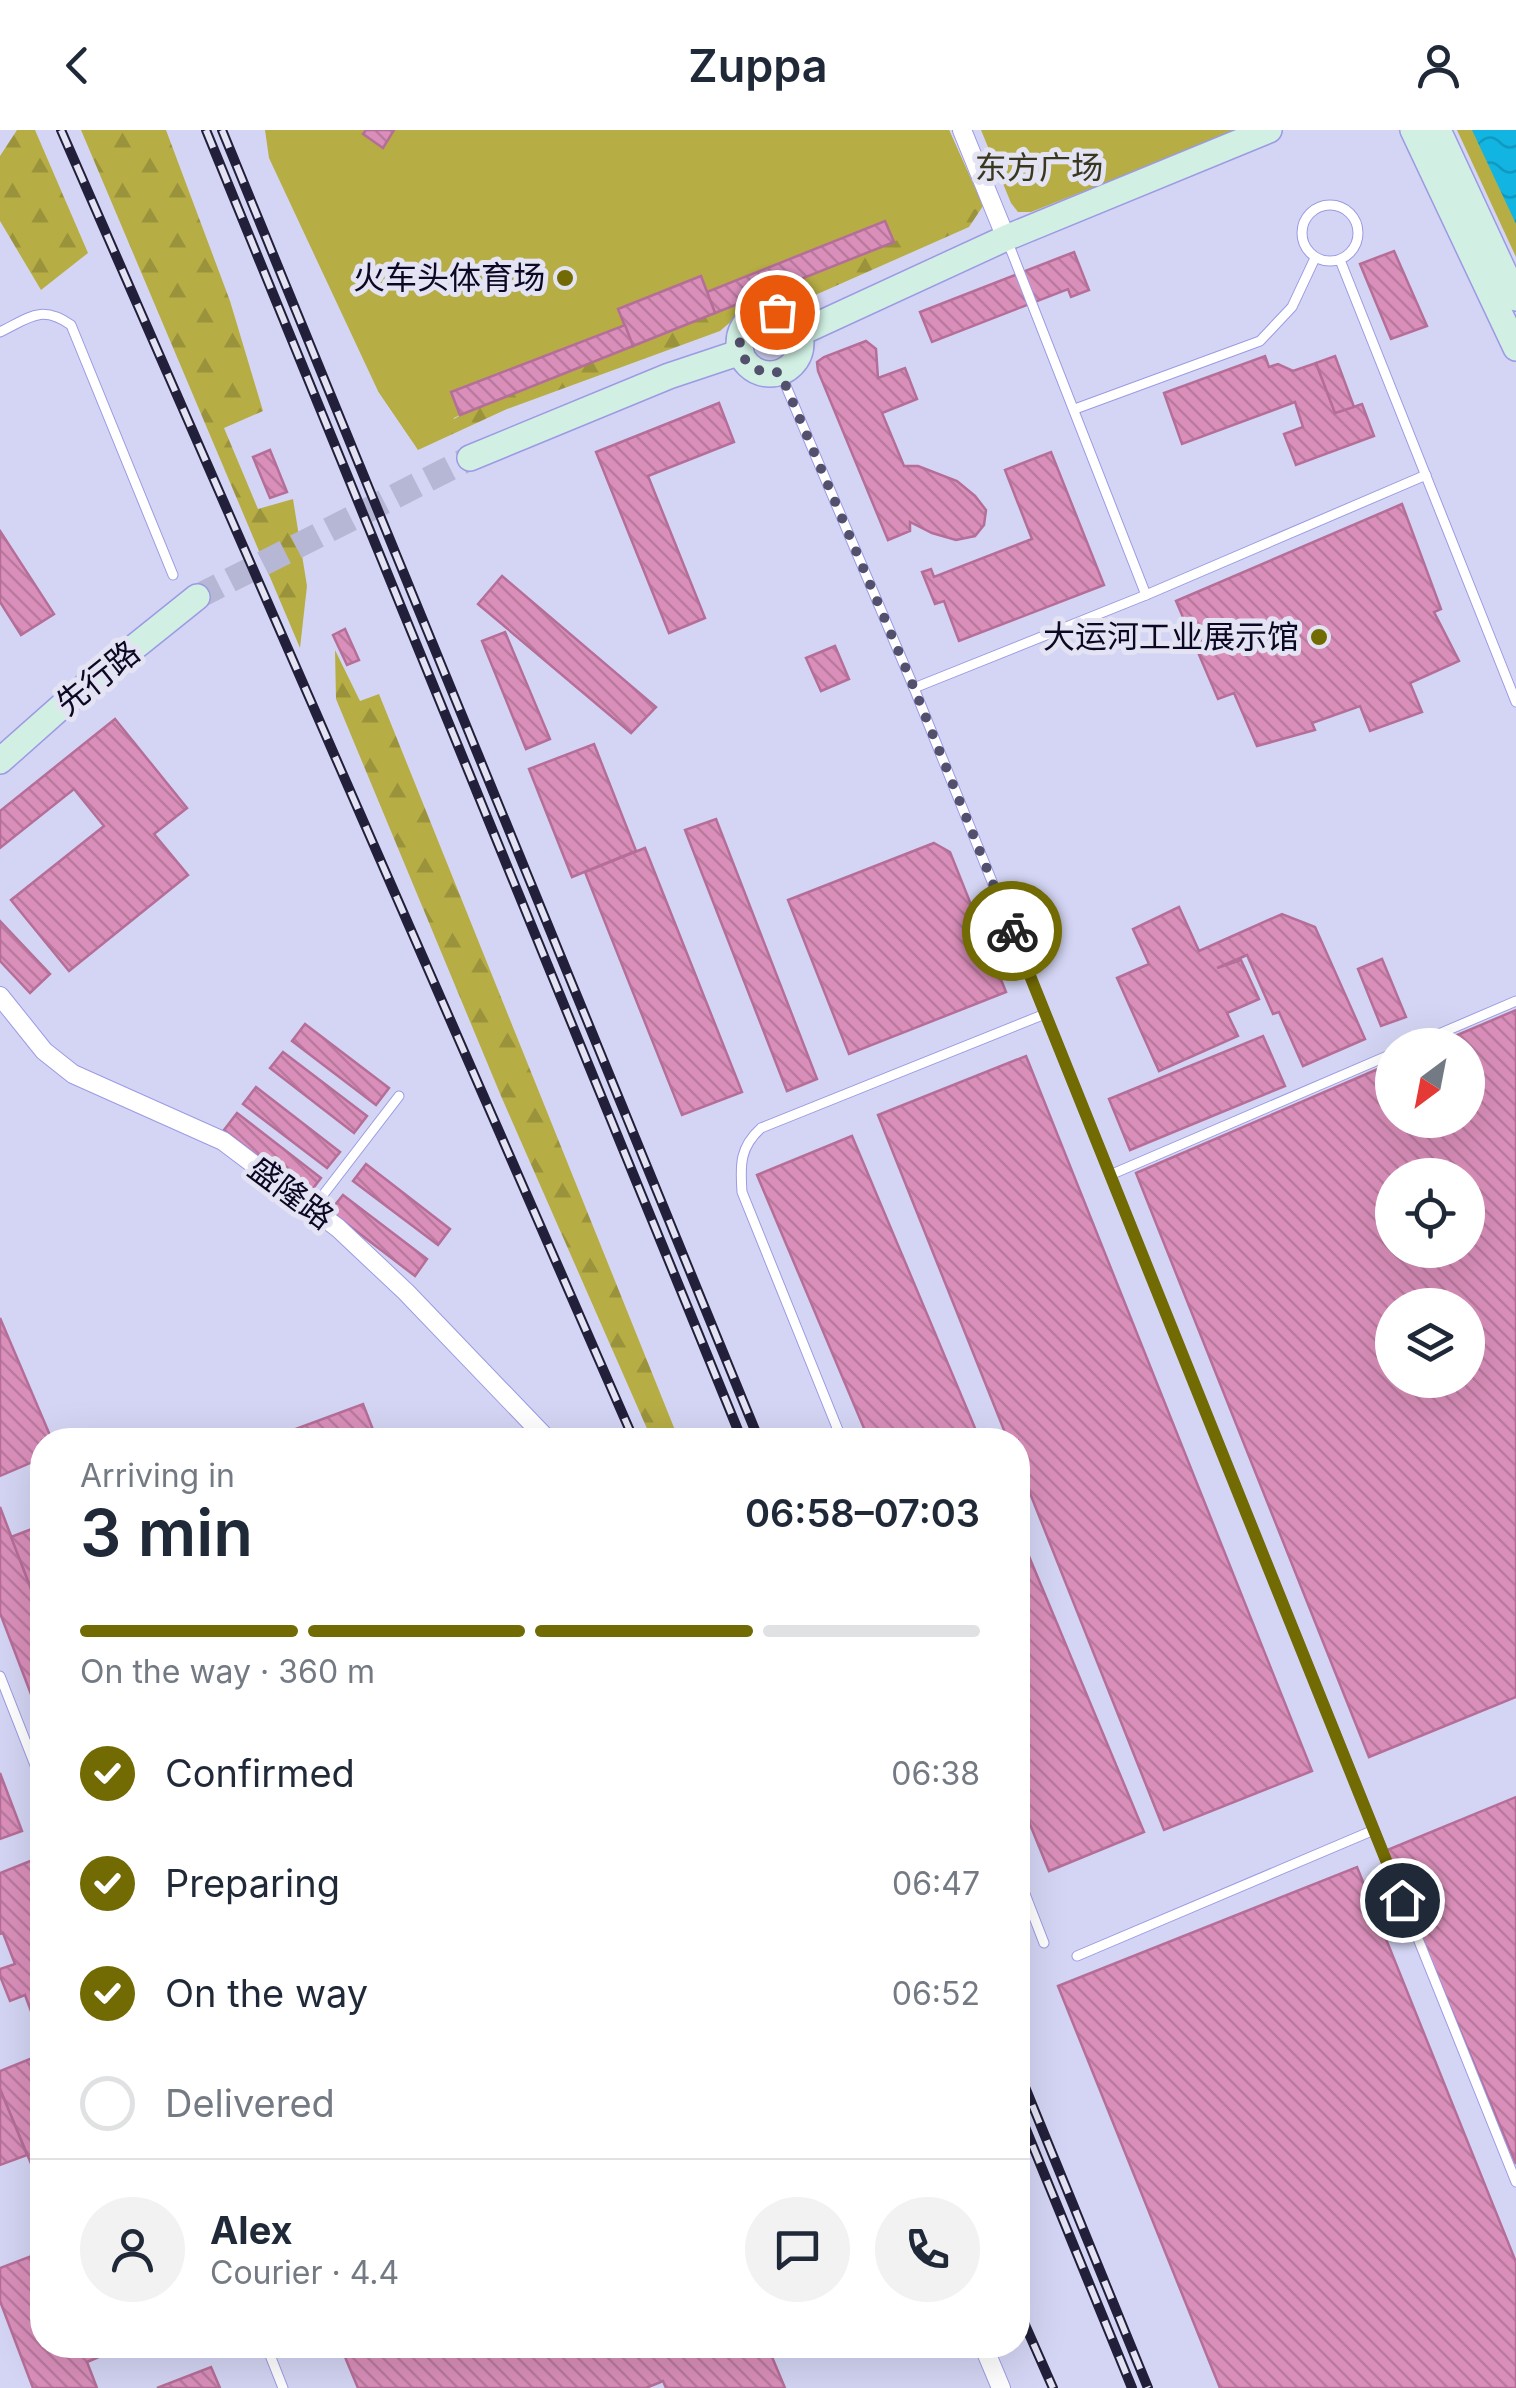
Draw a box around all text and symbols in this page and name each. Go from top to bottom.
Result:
icon: back [50,38,105,93]
text: Zuppa [688,38,828,93]
icon: person [1411,38,1466,93]
park label: 东方广场 [975,148,1103,187]
place label: 火车头体育场 [353,258,545,297]
marker: 火车头体育场 [554,267,576,289]
pin [735,270,820,355]
icon: bag [750,285,805,340]
place label: 大运河工业展示馆 [1043,617,1299,656]
marker: 大运河工业展示馆 [1308,626,1330,648]
street label: 先行路 [48,632,147,723]
courier [962,881,1062,981]
icon: bike [985,904,1040,959]
north arrow [1375,1028,1485,1138]
map controls [1375,1028,1485,1398]
street label: 盛隆路 [241,1148,341,1237]
button: locate [1375,1158,1485,1268]
button: layers [1375,1288,1485,1398]
text: Arriving in [80,1456,235,1495]
text: 06:58–07:03 [745,1490,980,1536]
text: 3 min [80,1493,253,1572]
text: On the way · 360 m [80,1652,375,1691]
icon: check [80,1746,135,1801]
text: Confirmed [165,1750,355,1796]
text: 06:38 [891,1754,980,1793]
icon: check [80,1856,135,1911]
pin [1360,1858,1445,1943]
text: Preparing [165,1860,340,1906]
text: 06:47 [892,1864,980,1903]
icon: home [1375,1873,1430,1928]
icon: check [80,1966,135,2021]
text: On the way [165,1970,368,2016]
text: 06:52 [892,1974,980,2013]
text: Delivered [165,2080,335,2126]
button: person [80,2197,185,2302]
button: chat [745,2197,850,2302]
button: phone [875,2197,980,2302]
text: Alex [210,2207,293,2253]
text: Courier · 4.4 [210,2253,399,2292]

